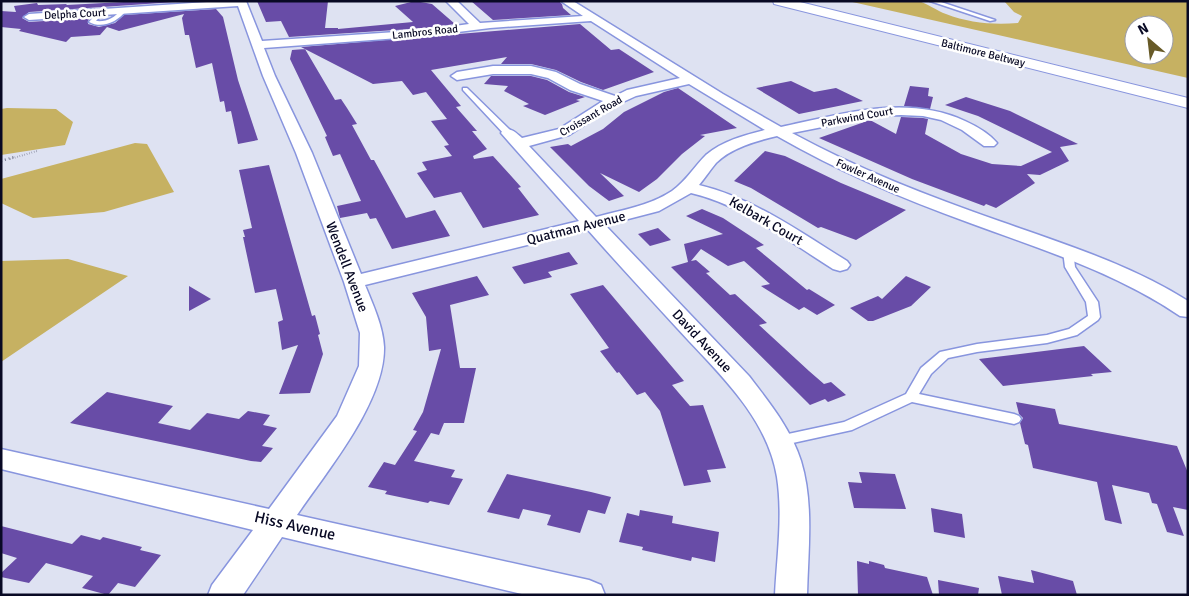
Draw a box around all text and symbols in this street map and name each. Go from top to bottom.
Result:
street label: Delpha Court [44,6,106,22]
north arrow [1124,15,1174,65]
text: N [1135,19,1151,39]
street label: Lambros Road [391,22,459,42]
street label: Baltimore Beltway [940,36,1027,70]
street label: Croissant Road [557,93,625,139]
street label: Parkwind Court [820,104,894,130]
street label: Fowler Avenue [834,156,902,196]
street label: Kelbark Court [726,193,806,249]
street label: Quatman Avenue [525,207,627,249]
street label: Wendell Avenue [322,219,372,315]
street label: David Avenue [668,306,736,376]
street label: Hiss Avenue [252,507,338,545]

